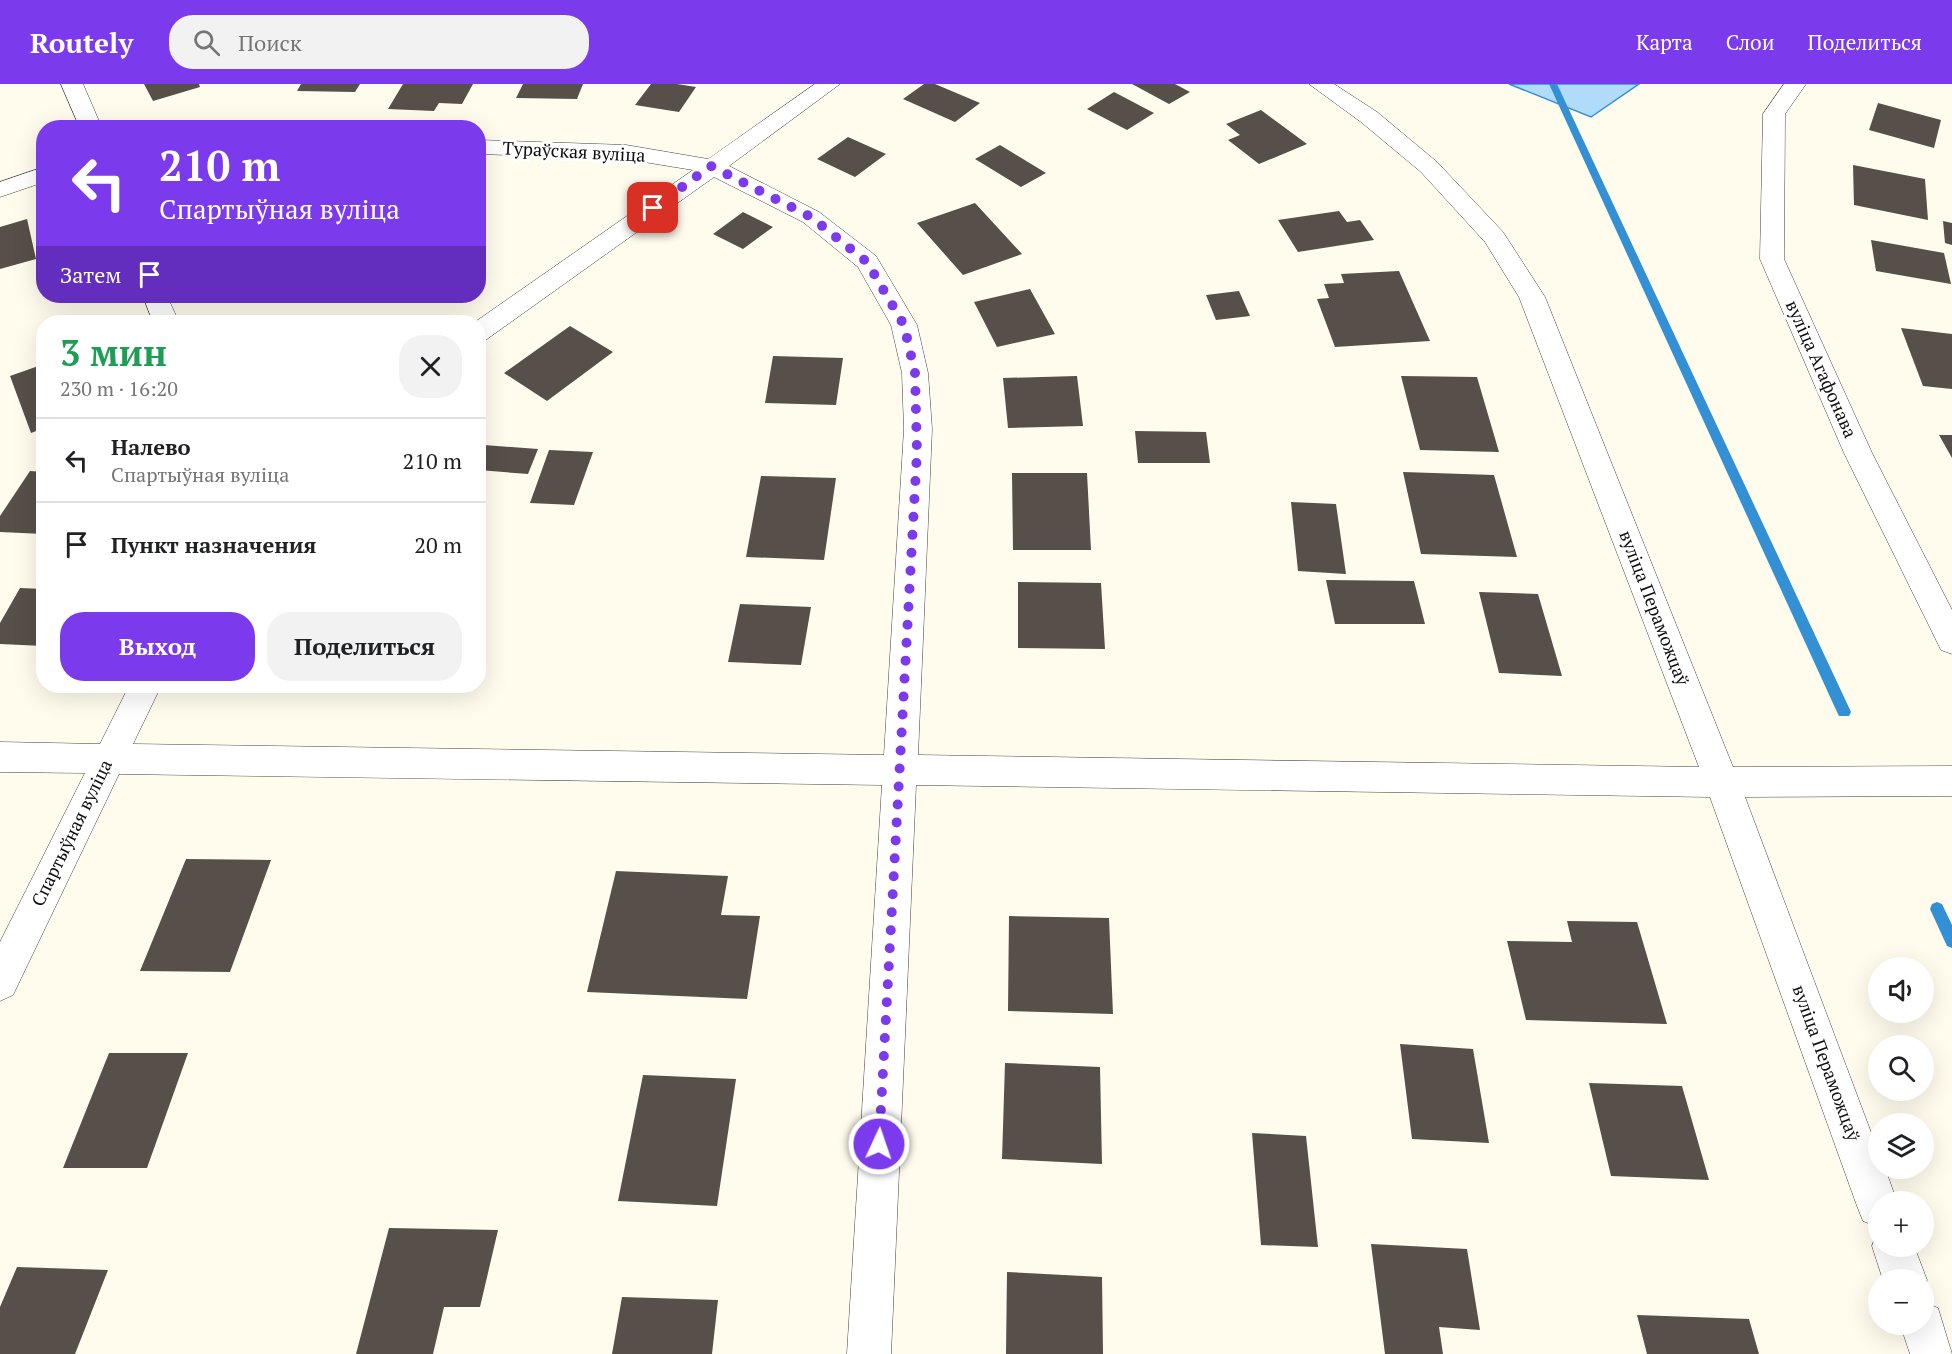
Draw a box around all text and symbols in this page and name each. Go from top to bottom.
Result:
search box [169,15,589,69]
text: Routely [30,24,133,61]
icon: search [190,26,223,59]
text: Поиск [238,28,302,57]
text: Карта [1636,28,1693,56]
text: Слои [1726,28,1775,56]
text: Поделиться [1808,28,1922,56]
street label: Тураўская вуліца [502,135,646,167]
text: 210 m [159,137,280,193]
icon: left [60,144,138,222]
pin [627,182,678,233]
text: Спартыўная вуліца [159,191,400,227]
icon: arrive [636,191,669,224]
icon: arrive [133,258,166,291]
text: Затем [60,260,121,289]
street label: вуліца Агафонава [1781,296,1863,441]
text: 3 мин [60,329,167,376]
button: close [399,335,462,398]
text: 230 m · 16:20 [60,375,178,402]
text: Налево [111,432,191,461]
icon: left [60,444,93,477]
text: 210 m [402,446,462,475]
text: Спартыўная вуліца [111,461,289,488]
street label: вуліца Пераможцаў [1614,527,1696,689]
icon: arrive [60,528,93,561]
text: Пункт назначения [111,530,316,559]
text: 20 m [414,530,462,559]
button: Выход [60,612,255,681]
button: Поделиться [267,612,462,681]
street label: Спартыўная вуліца [25,755,117,910]
map controls [1868,957,1934,1335]
button: sound [1868,957,1934,1023]
street label: вуліца Пераможцаў [1788,981,1867,1145]
button: search [1868,1035,1934,1101]
position arrow [847,1112,911,1176]
button: layers [1868,1113,1934,1179]
button: + [1868,1191,1934,1257]
button: − [1868,1269,1934,1335]

